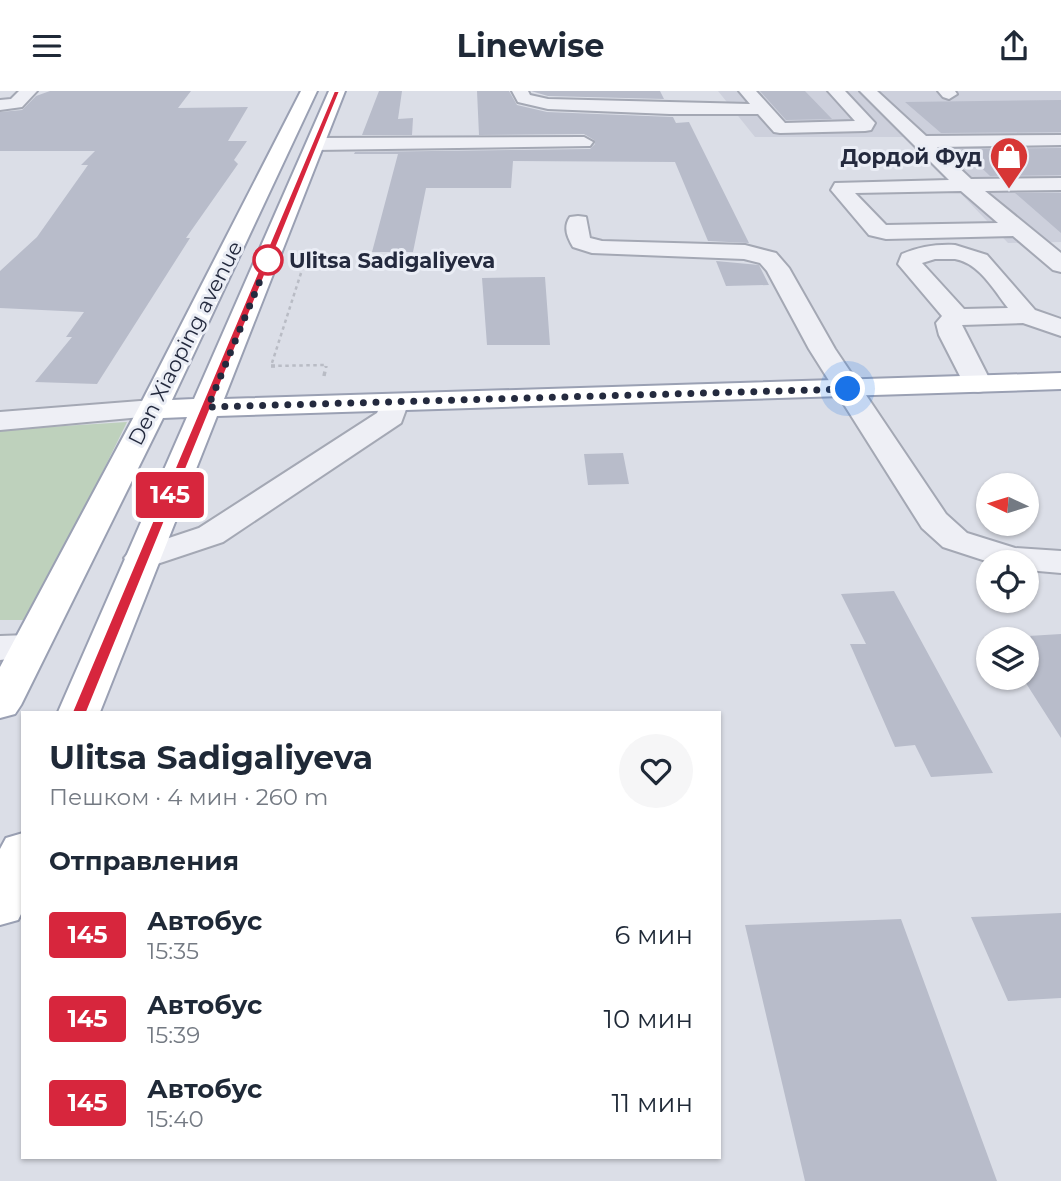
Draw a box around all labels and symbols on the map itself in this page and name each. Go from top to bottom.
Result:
shop icon: Дордой Фуд [988,135,1030,190]
place label: Дордой Фуд [840,144,982,169]
street label: Den Xiaoping avenue [123,237,247,449]
marker: Ulitsa Sadigaliyeva [253,245,283,275]
place label: Ulitsa Sadigaliyeva [289,248,495,273]
your location [830,371,865,406]
line badge: 145 [130,472,210,518]
north arrow [976,473,1040,535]

